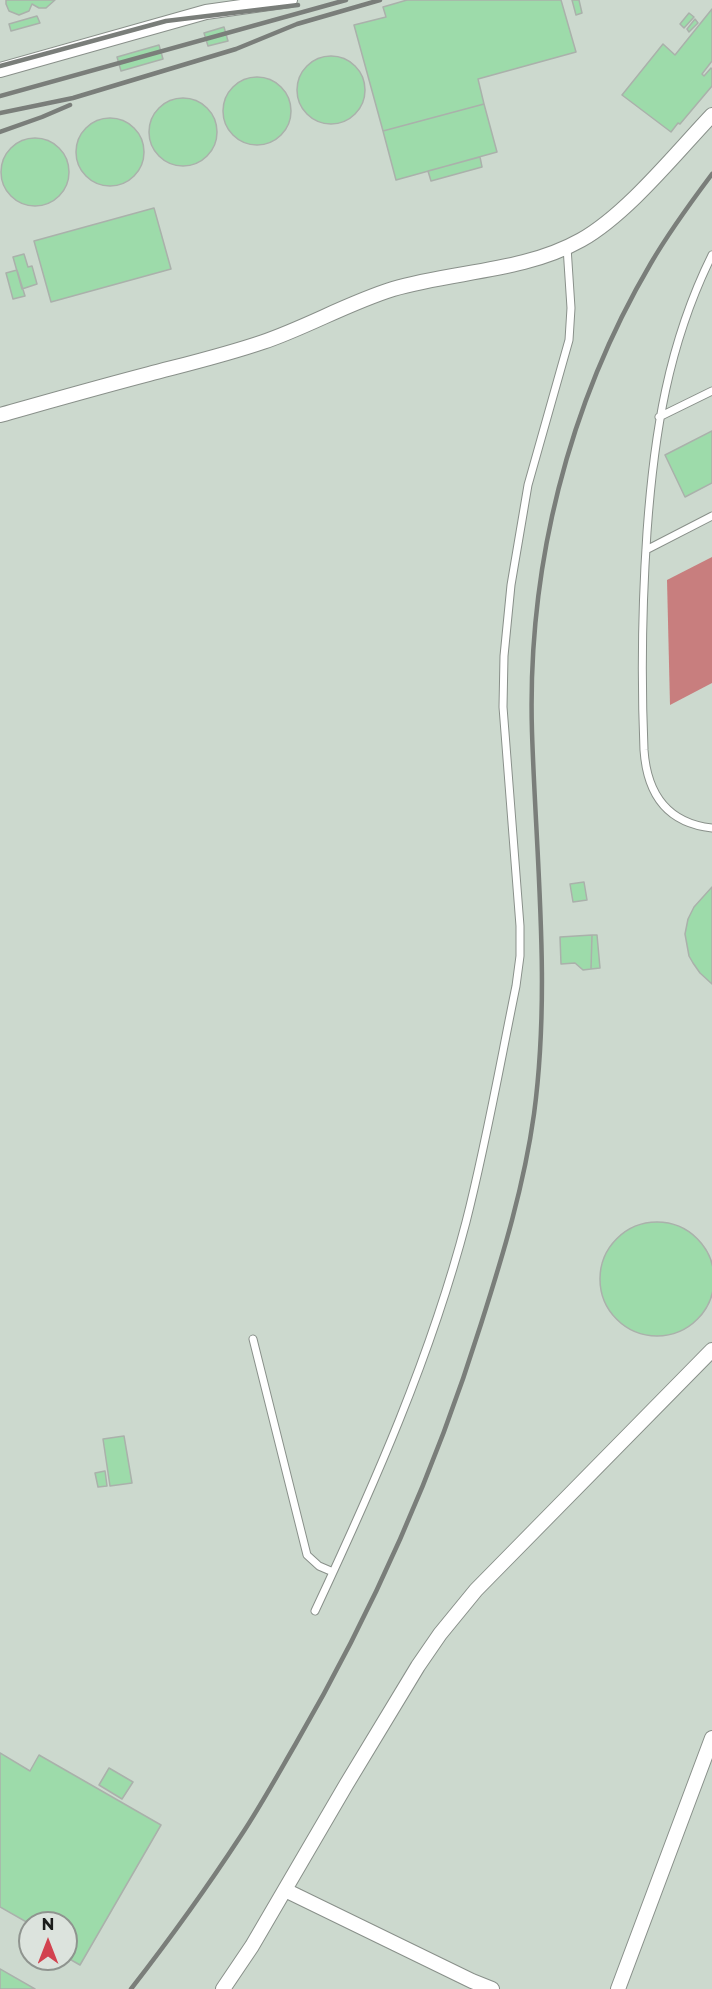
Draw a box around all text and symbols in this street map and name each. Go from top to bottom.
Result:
north arrow [18,1911,78,1971]
text: N [42,1915,54,1934]

